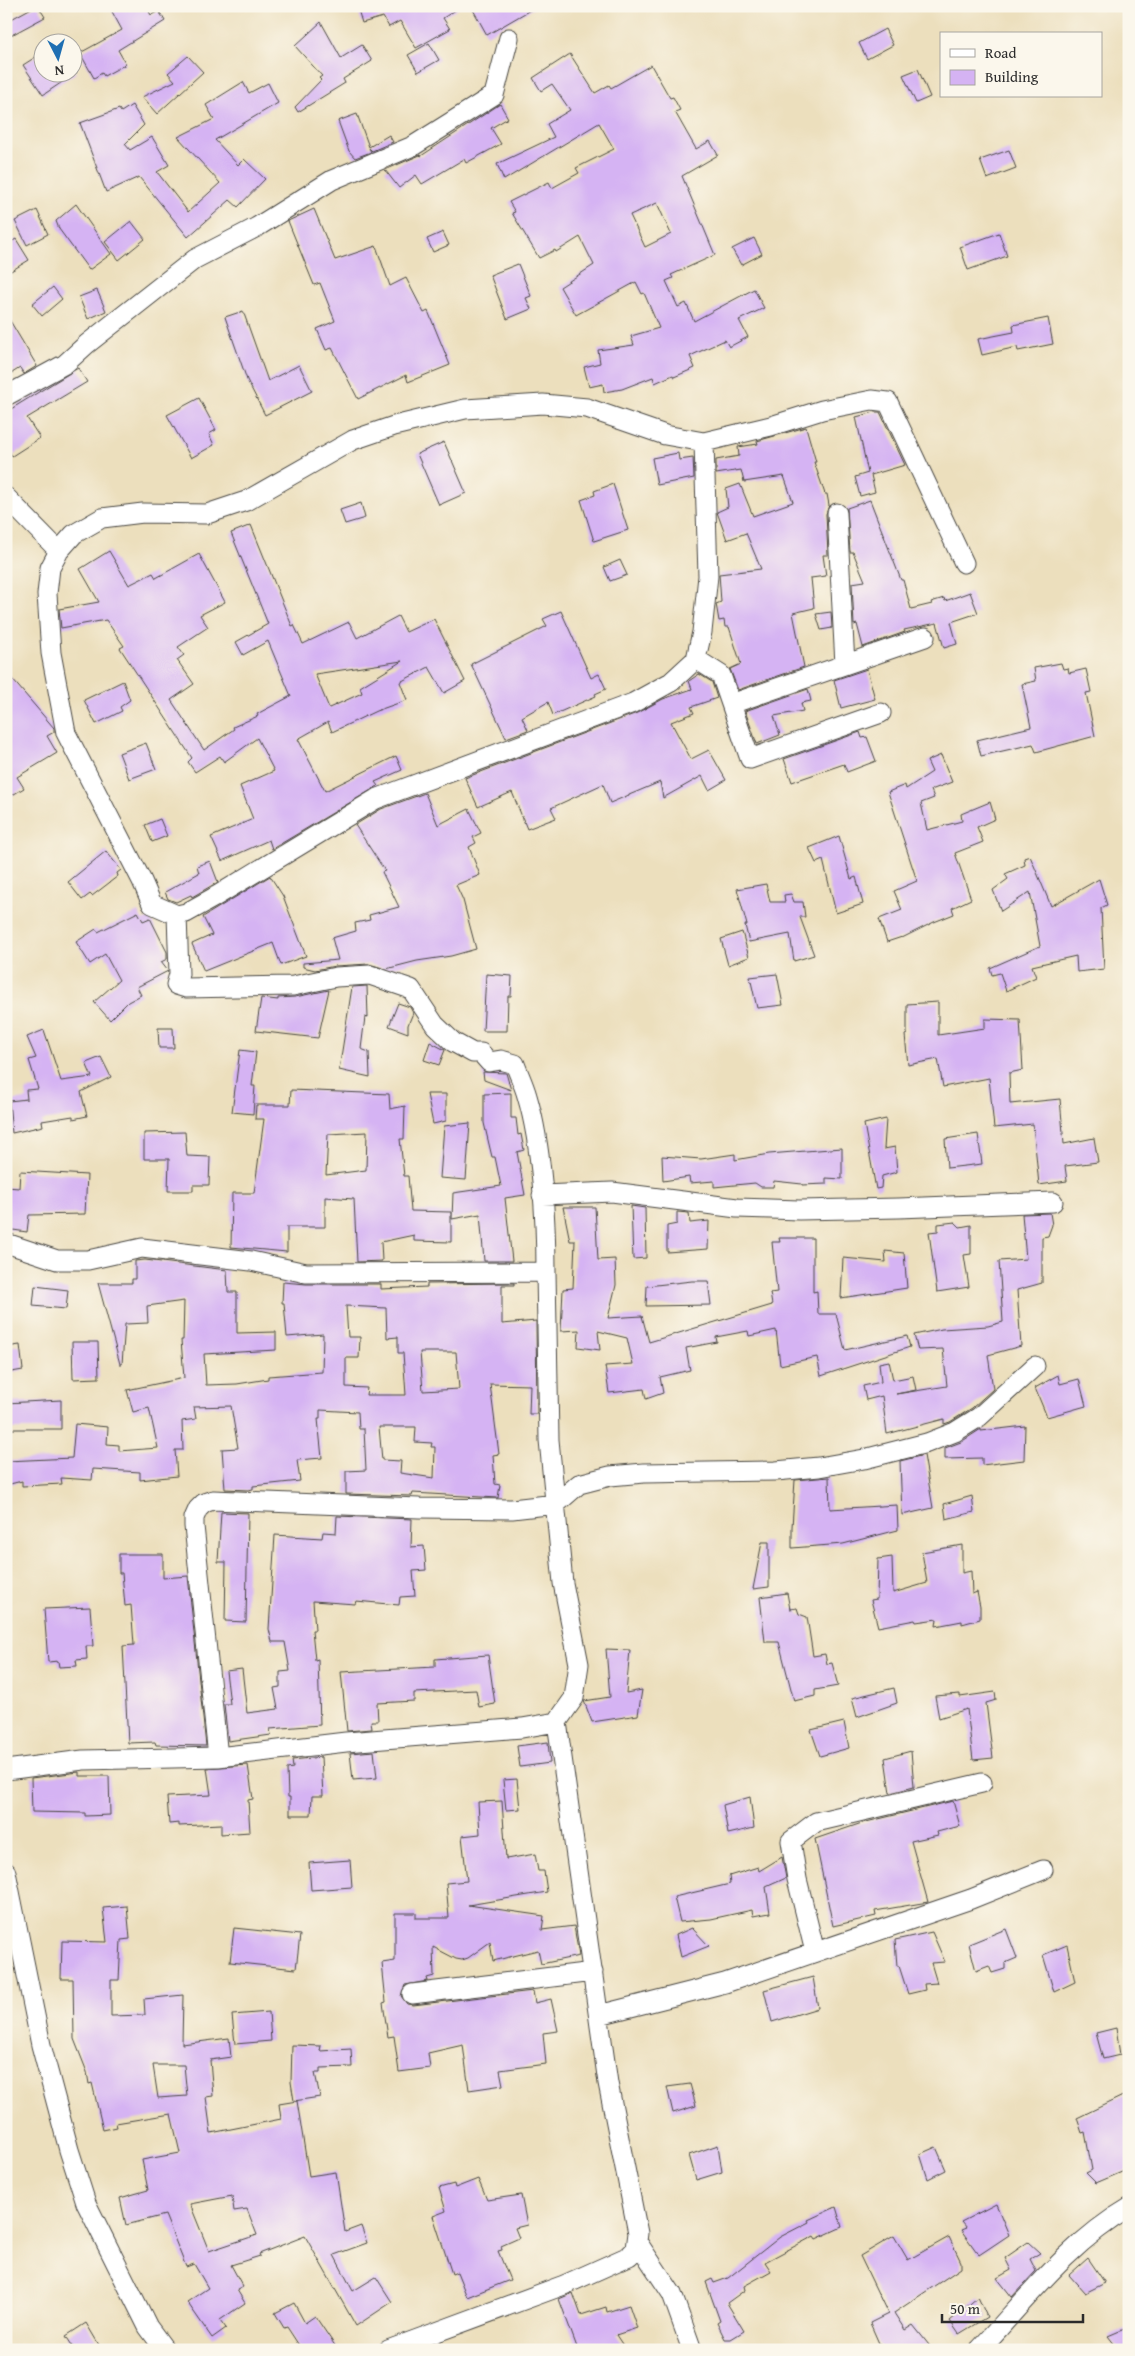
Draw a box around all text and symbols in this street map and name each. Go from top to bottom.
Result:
north arrow [32,32,82,82]
legend [940,32,1102,98]
text: Road [985,42,1016,63]
text: N [53,60,65,81]
text: Building [985,66,1039,87]
scale bar [942,2291,1084,2323]
text: 50 m [950,2298,981,2319]

